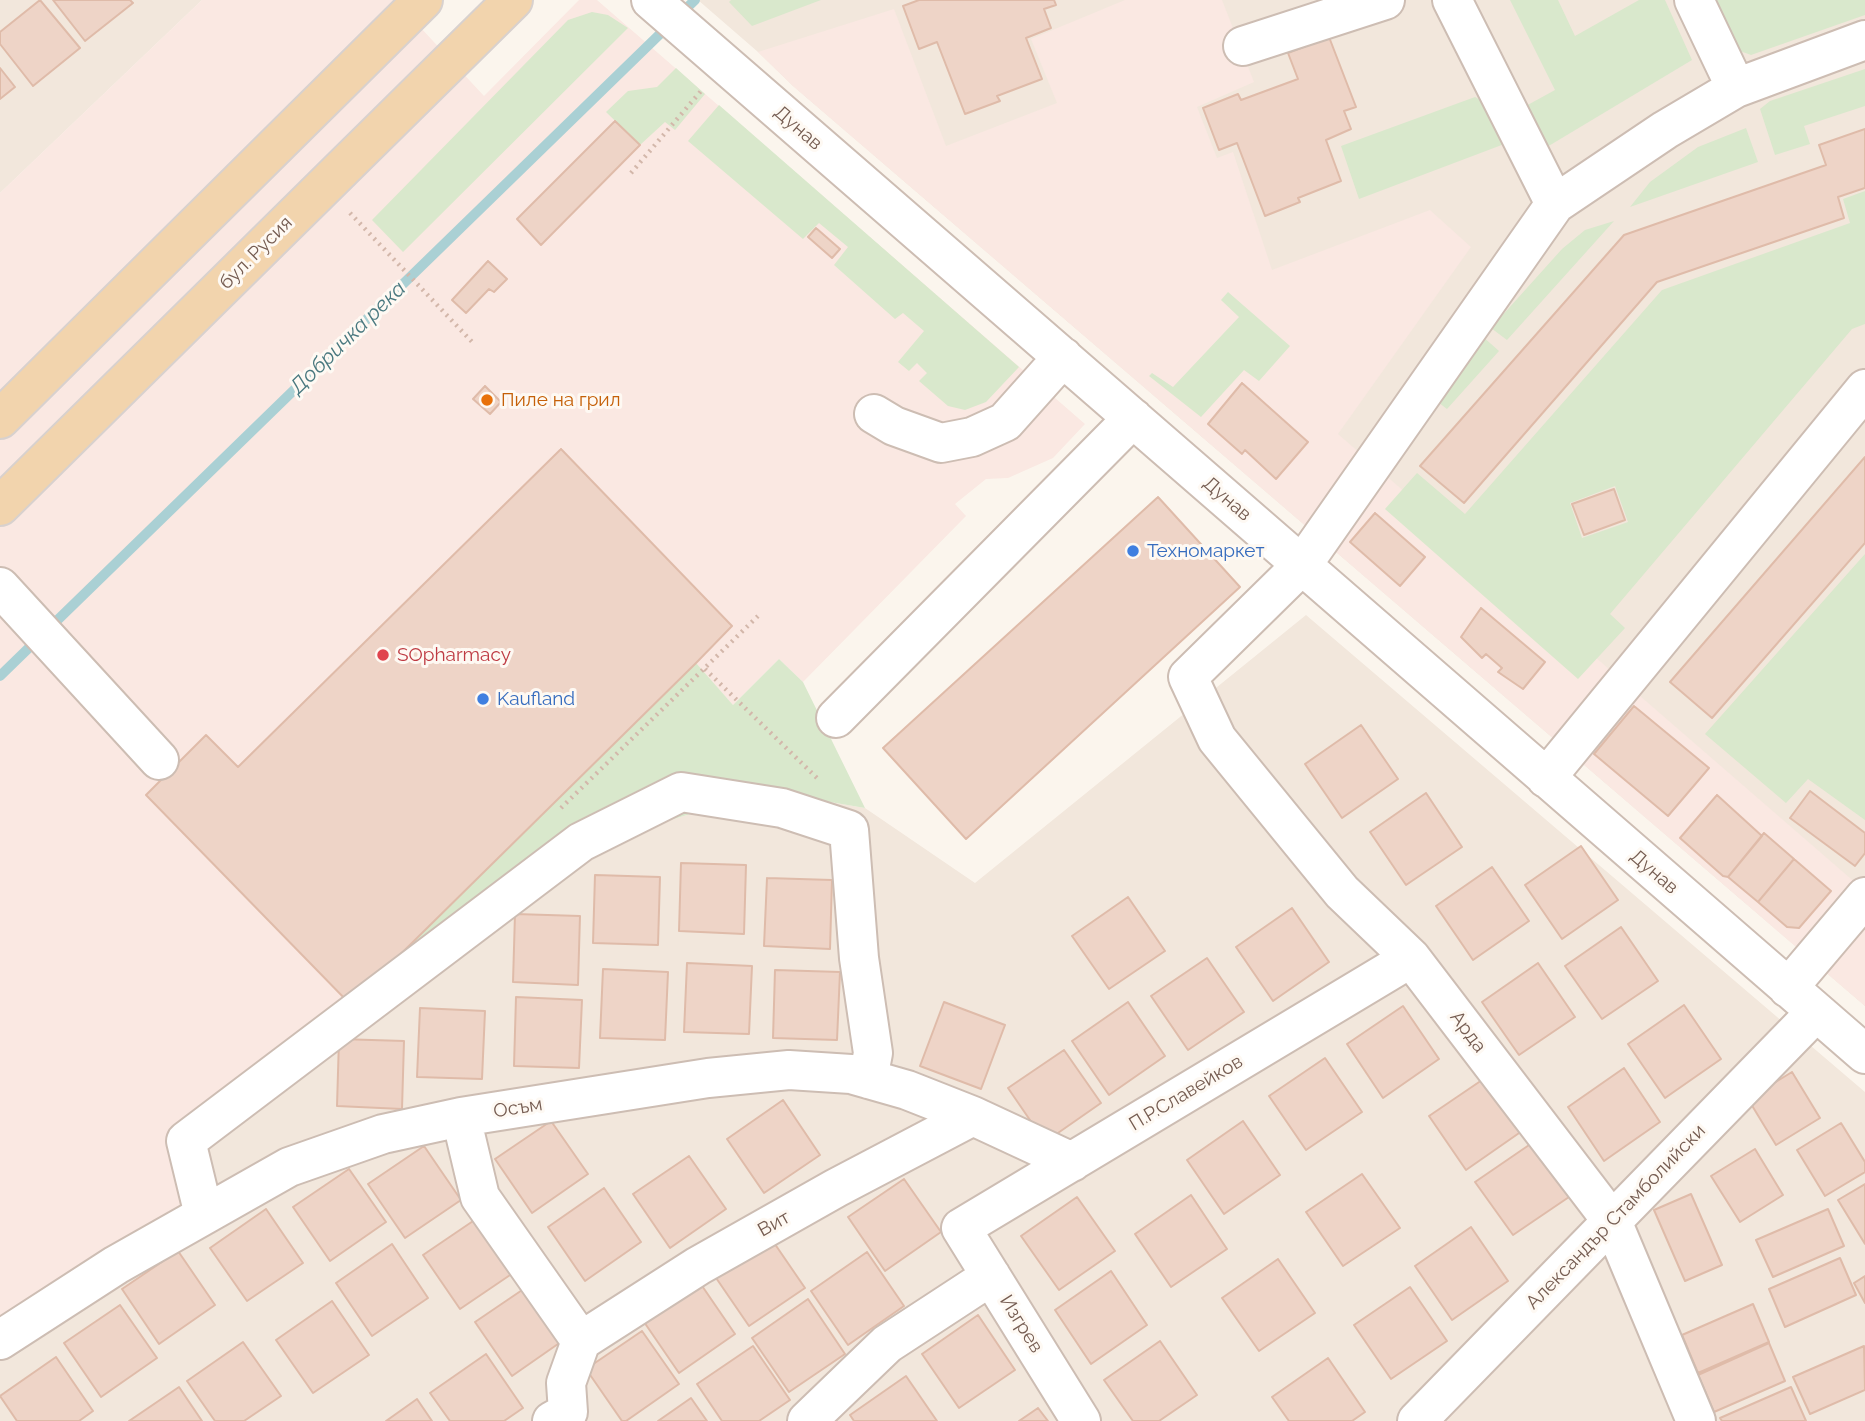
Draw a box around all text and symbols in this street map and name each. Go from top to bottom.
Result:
street label: Дунав [769,101,827,155]
street label: бул. Русия [215,212,297,294]
water label: Добричка река [285,276,411,400]
place label: Пиле на грил [501,389,620,411]
marker: Пиле на грил [479,392,495,408]
street label: Дунав [1198,472,1256,526]
place label: Техномаркет [1147,540,1265,562]
marker: Техномаркет [1125,543,1141,559]
place label: SOpharmacy [397,644,511,666]
marker: SOpharmacy [375,647,391,663]
place label: Kaufland [497,688,575,710]
marker: Kaufland [475,691,491,707]
street label: Дунав [1625,845,1683,899]
street label: Арда [1445,1007,1491,1057]
street label: П.Р.Славейков [1125,1050,1247,1136]
street label: Осъм [492,1093,544,1123]
street label: Александър Стамболийски [1522,1120,1710,1314]
street label: Вит [754,1206,794,1242]
street label: Изгрев [994,1291,1048,1357]

